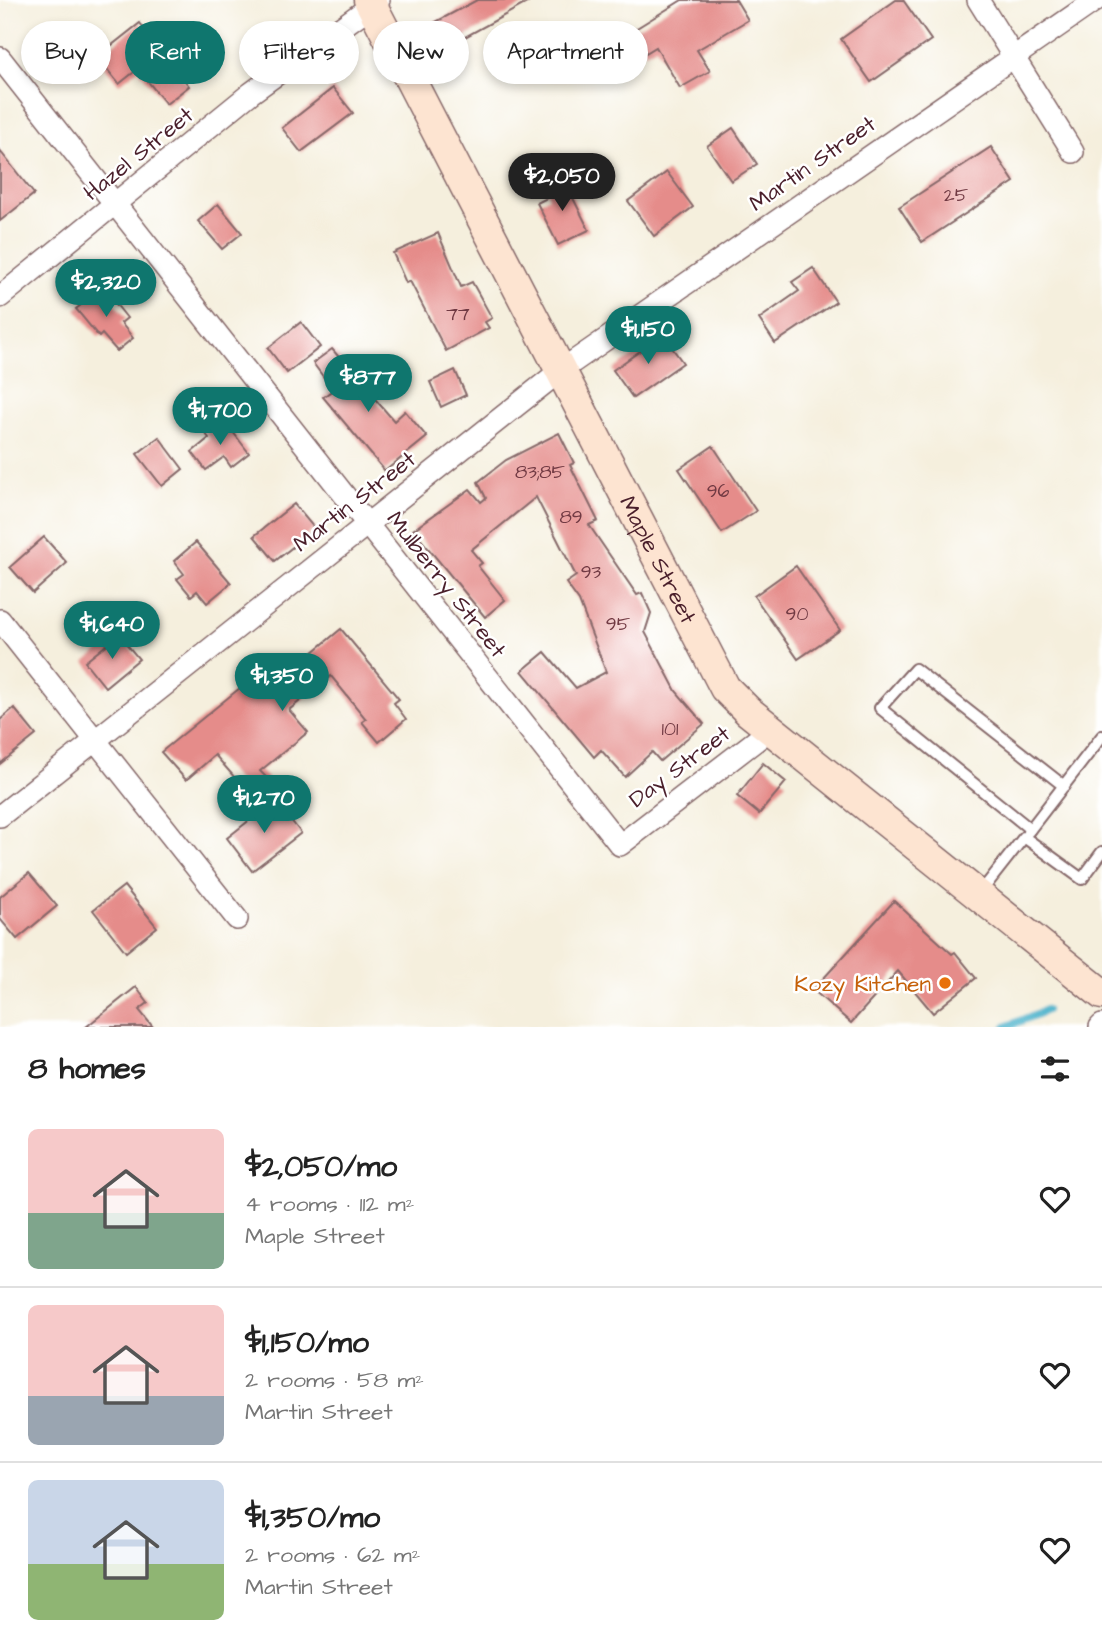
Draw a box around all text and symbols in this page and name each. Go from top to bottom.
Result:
chip: Buy [21,21,111,84]
chip: Rent [125,21,225,84]
chip: Filters [239,21,359,84]
chip: New [373,21,469,84]
chip: Apartment [483,21,648,84]
street label: Hazel Street [77,99,201,208]
street label: Martin Street [743,108,883,219]
pin: $2,050 [505,154,619,213]
text: $2,050 [524,160,600,192]
house number: 25 [944,182,969,209]
pin: $2,320 [49,260,163,319]
text: $2,320 [71,266,141,298]
house number: 77 [446,301,470,328]
pin: $1,150 [591,306,705,366]
text: $1,150 [621,313,675,345]
pin: $877 [327,354,409,414]
text: $877 [340,361,396,393]
pin: $1,700 [163,388,277,447]
text: $1,700 [188,394,252,426]
street label: Martin Street [287,443,423,560]
house number: 83;85 [515,459,566,486]
house number: 96 [707,478,729,505]
street label: Maple Street [611,491,704,630]
house number: 89 [559,504,583,531]
street label: Mulberry Street [378,505,514,666]
house number: 93 [581,559,602,586]
house number: 90 [786,601,808,628]
pin: $1,640 [55,602,169,661]
text: $1,640 [80,608,144,640]
house number: 95 [606,611,631,638]
pin: $1,350 [225,654,339,713]
text: $1,350 [251,660,313,692]
house number: 101 [662,716,679,743]
street label: Day Street [622,718,738,816]
pin: $1,270 [207,776,321,835]
text: $1,270 [233,782,295,814]
place label: Kozy Kitchen [794,968,931,1001]
marker: Kozy Kitchen [937,975,953,991]
text: 8 homes [28,1048,146,1090]
icon: filters [1036,1050,1074,1088]
text: $2,050/mo [245,1146,397,1188]
icon: home [84,1157,168,1241]
icon: heart [1036,1180,1074,1218]
text: 4 rooms · 112 m² [245,1188,414,1220]
text: Maple Street [245,1220,385,1252]
text: $1,150/mo [245,1322,369,1364]
icon: home [84,1333,168,1417]
icon: heart [1036,1356,1074,1394]
text: 2 rooms · 58 m² [245,1364,424,1396]
text: Martin Street [245,1396,393,1428]
text: $1,350/mo [245,1497,380,1539]
icon: home [84,1508,168,1592]
icon: heart [1036,1531,1074,1569]
text: 2 rooms · 62 m² [245,1539,420,1571]
text: Martin Street [245,1571,393,1603]

